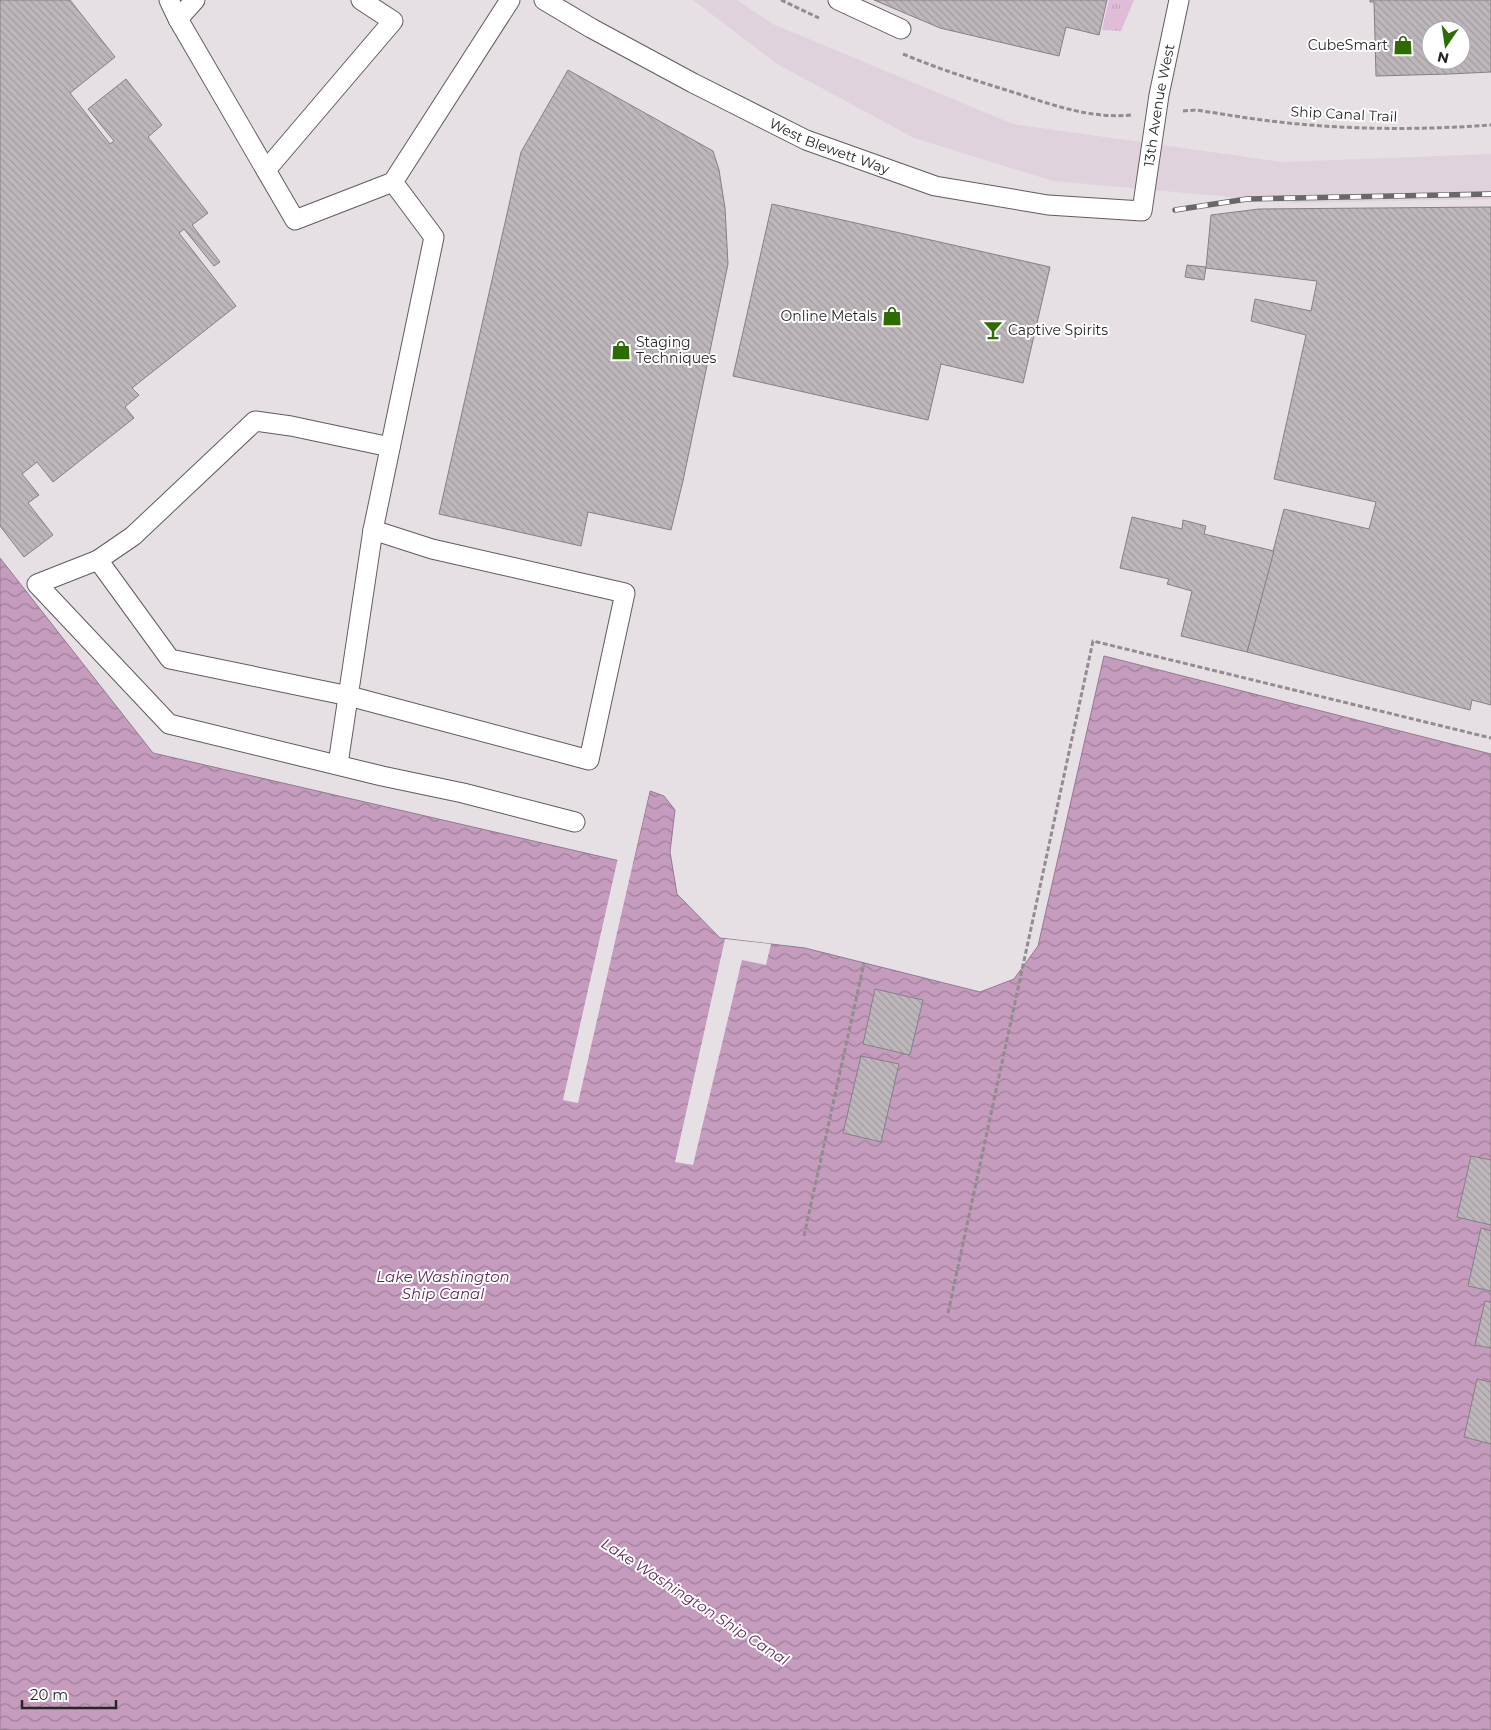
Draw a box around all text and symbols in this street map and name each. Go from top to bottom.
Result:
north arrow [1421,20,1471,70]
shop icon: CubeSmart [1392,34,1414,56]
place label: CubeSmart [1308,36,1388,54]
street label: 13th Avenue West [1140,42,1179,168]
text: N [1436,48,1451,68]
street label: Ship Canal Trail [1290,102,1398,126]
street label: West Blewett Way [766,114,892,178]
shop icon: Online Metals [881,305,903,327]
place label: Online Metals [781,307,877,325]
bar icon: Captive Spirits [982,319,1004,341]
place label: Captive Spirits [1008,321,1108,339]
place label: Staging Techniques [636,333,717,367]
shop icon: Staging Techniques [610,339,632,361]
water label: Lake Washington Ship Canal [376,1267,510,1303]
water label: Lake Washington Ship Canal [598,1534,793,1669]
scale bar [22,1678,116,1710]
text: 20 m [30,1685,68,1704]

